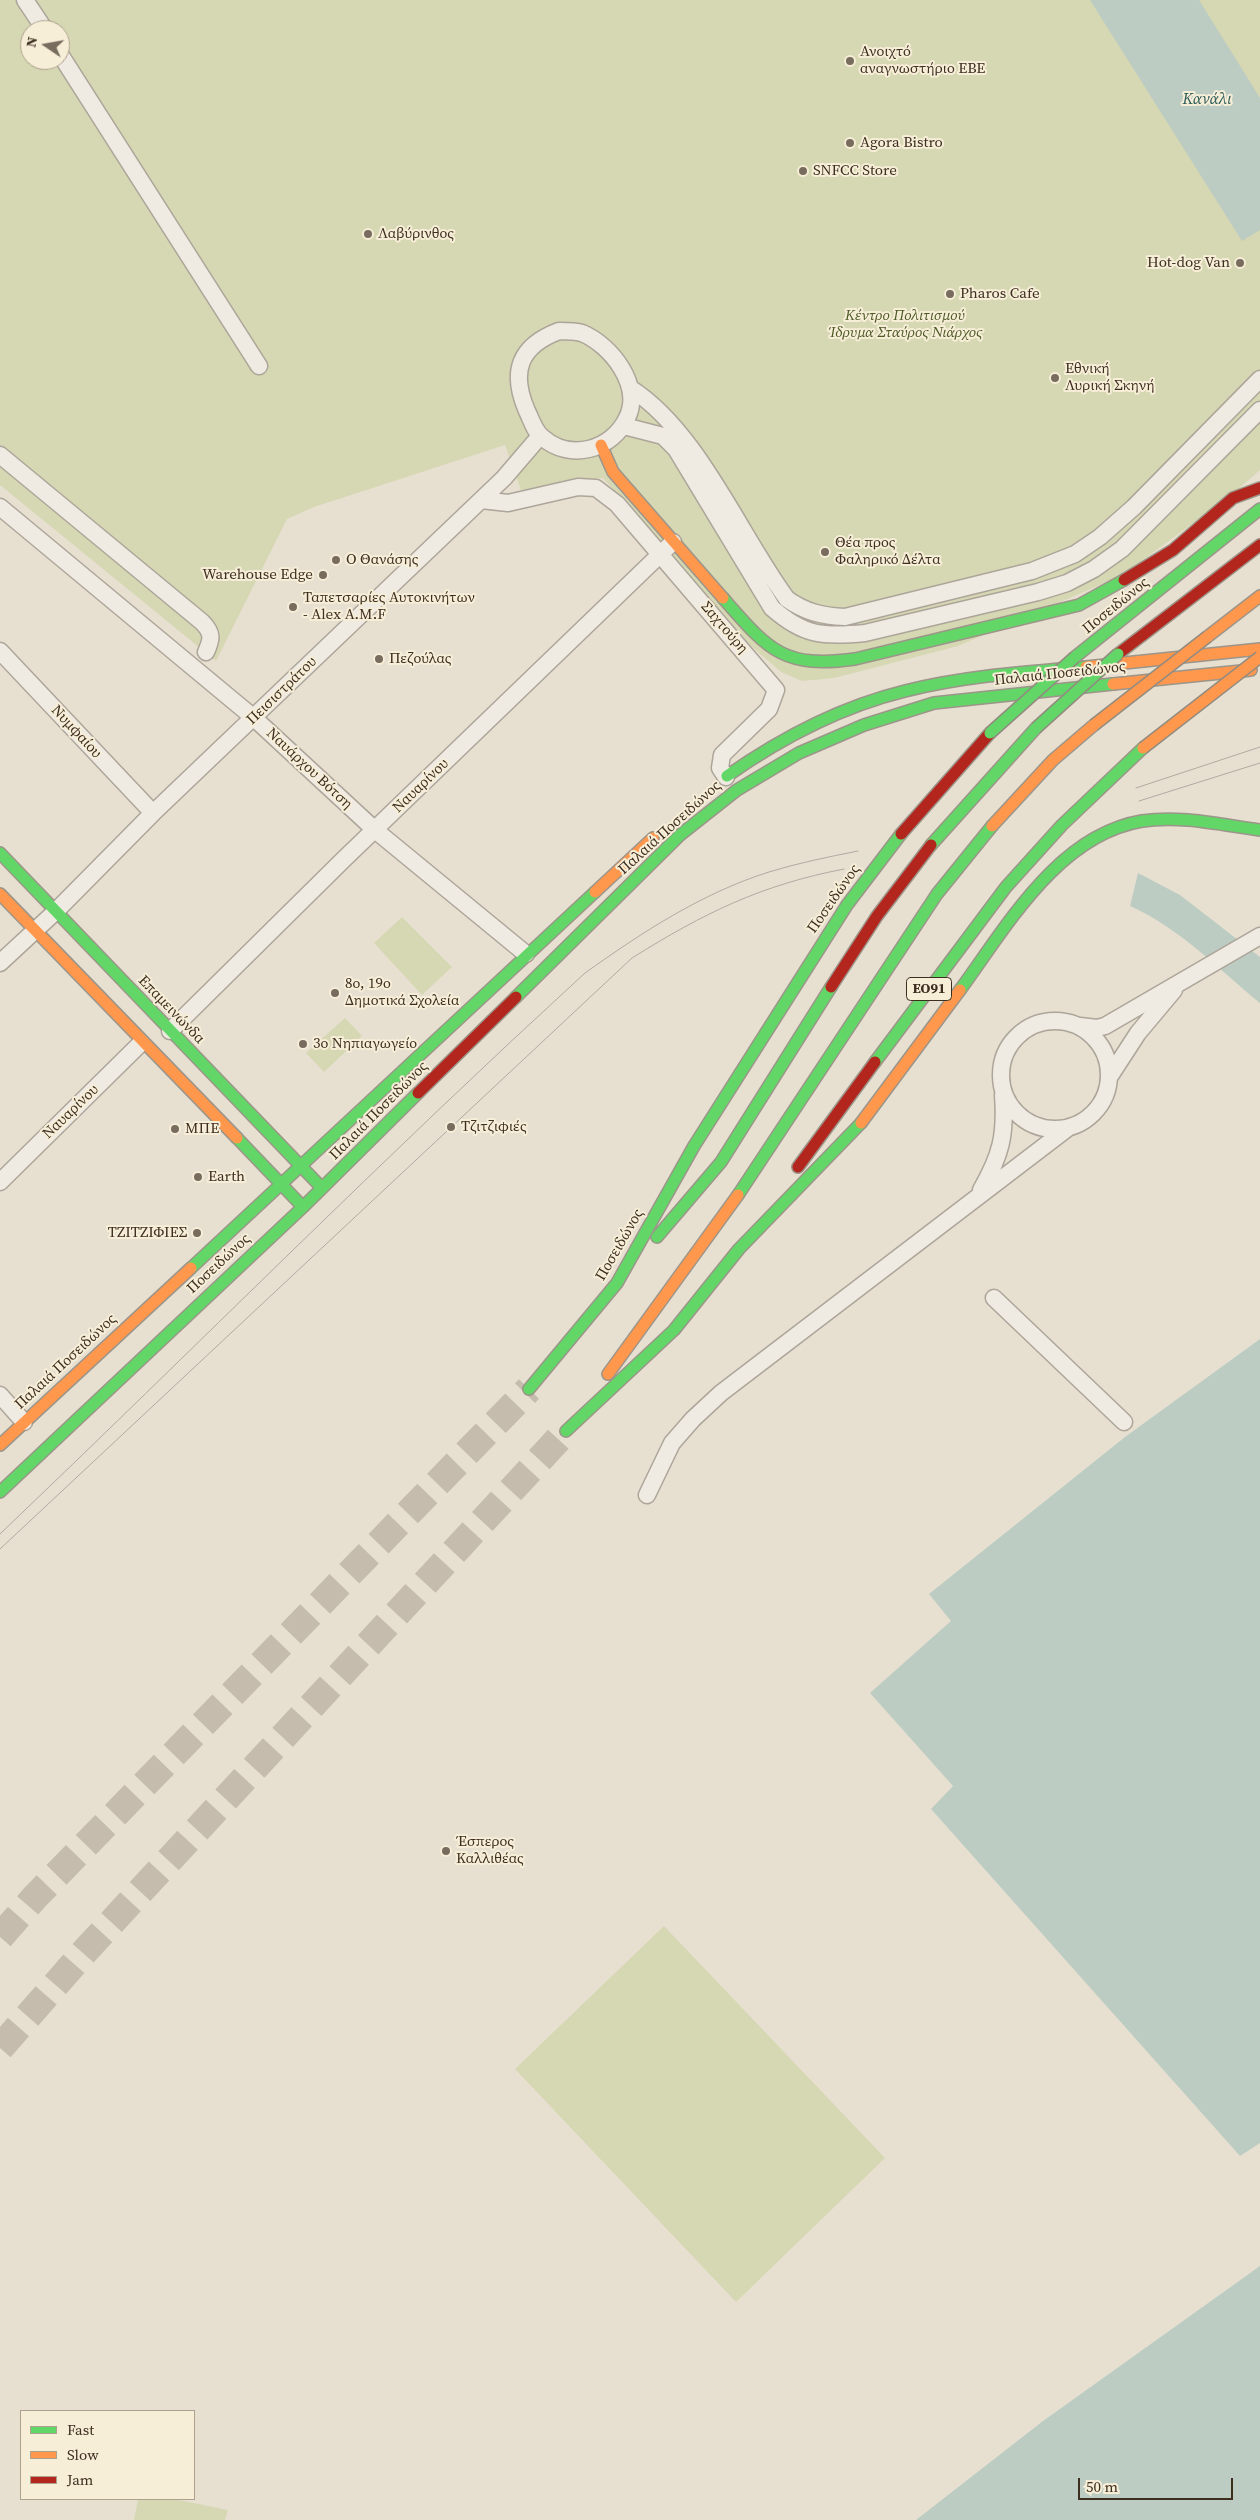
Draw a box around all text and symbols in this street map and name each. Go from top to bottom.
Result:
north arrow [20,20,70,70]
text: N [20,35,42,49]
place label: Ανοιχτό αναγνωστήριο ΕΒΕ [860,43,985,78]
marker: Ανοιχτό αναγνωστήριο ΕΒΕ [844,55,856,67]
water label: Κανάλι [1183,90,1231,110]
place label: Agora Bistro [860,134,943,152]
marker: Agora Bistro [844,137,856,149]
place label: SNFCC Store [813,162,897,180]
marker: SNFCC Store [797,165,809,177]
place label: Λαβύρινθος [378,225,454,243]
marker: Λαβύρινθος [362,228,374,240]
place label: Hot-dog Van [1147,254,1230,272]
marker: Hot-dog Van [1234,257,1246,269]
place label: Pharos Cafe [960,285,1040,303]
marker: Pharos Cafe [944,288,956,300]
park label: Κέντρο Πολιτισμού Ίδρυμα Σταύρος Νιάρχος [828,307,982,342]
place label: Εθνική Λυρική Σκηνή [1065,360,1154,395]
marker: Εθνική Λυρική Σκηνή [1049,372,1061,384]
place label: Θέα προς Φαληρικό Δέλτα [835,534,940,569]
marker: Θέα προς Φαληρικό Δέλτα [819,546,831,558]
place label: Ο Θανάσης [346,551,419,569]
marker: Ο Θανάσης [330,554,342,566]
place label: Warehouse Edge [202,566,313,584]
marker: Warehouse Edge [317,569,329,581]
street label: Ποσειδώνος [1079,574,1153,638]
place label: Ταπετσαρίες Αυτοκινήτων - Alex A.M.F [303,589,475,624]
street label: Σαχτούρη [697,598,751,658]
marker: Ταπετσαρίες Αυτοκινήτων - Alex A.M.F [287,601,299,613]
place label: Πεζούλας [389,650,452,668]
street label: Πεισιστράτου [243,653,321,729]
marker: Πεζούλας [373,653,385,665]
street label: Παλαιά Ποσειδώνος [993,658,1127,690]
street label: Νυμφαίου [47,702,105,762]
street label: Ναυάρχου Βότση [262,725,356,813]
street label: Ναυαρίνου [389,755,453,817]
street label: Παλαιά Ποσειδώνος [615,777,725,879]
street label: Ποσειδώνος [804,861,864,937]
street label: Επαμεινώνδα [134,972,208,1048]
place label: 8ο, 19ο Δημοτικά Σχολεία [345,975,459,1010]
road number: ΕΟ91 [906,978,952,1001]
marker: 8ο, 19ο Δημοτικά Σχολεία [329,987,341,999]
place label: 3ο Νηπιαγωγείο [313,1035,417,1053]
marker: 3ο Νηπιαγωγείο [297,1038,309,1050]
street label: Παλαιά Ποσειδώνος [326,1058,432,1164]
street label: Ναυαρίνου [39,1081,103,1143]
place label: Τζιτζιφιές [461,1118,527,1136]
place label: ΜΠΕ [185,1120,219,1138]
marker: Τζιτζιφιές [445,1121,457,1133]
marker: ΜΠΕ [169,1123,181,1135]
place label: Earth [208,1168,245,1186]
marker: Earth [192,1171,204,1183]
street label: Ποσειδώνος [592,1206,648,1284]
place label: ΤΖΙΤΖΙΦΙΕΣ [108,1224,187,1242]
marker: ΤΖΙΤΖΙΦΙΕΣ [191,1227,203,1239]
street label: Ποσειδώνος [184,1230,254,1298]
street label: Παλαιά Ποσειδώνος [12,1310,120,1414]
place label: Έσπερος Καλλιθέας [456,1833,524,1868]
marker: Έσπερος Καλλιθέας [440,1845,452,1857]
legend [20,2410,195,2500]
text: Fast [67,2419,94,2440]
text: Slow [67,2444,99,2465]
scale bar [1080,2468,1235,2500]
text: Jam [67,2469,93,2490]
text: 50 m [1086,2476,1118,2497]

